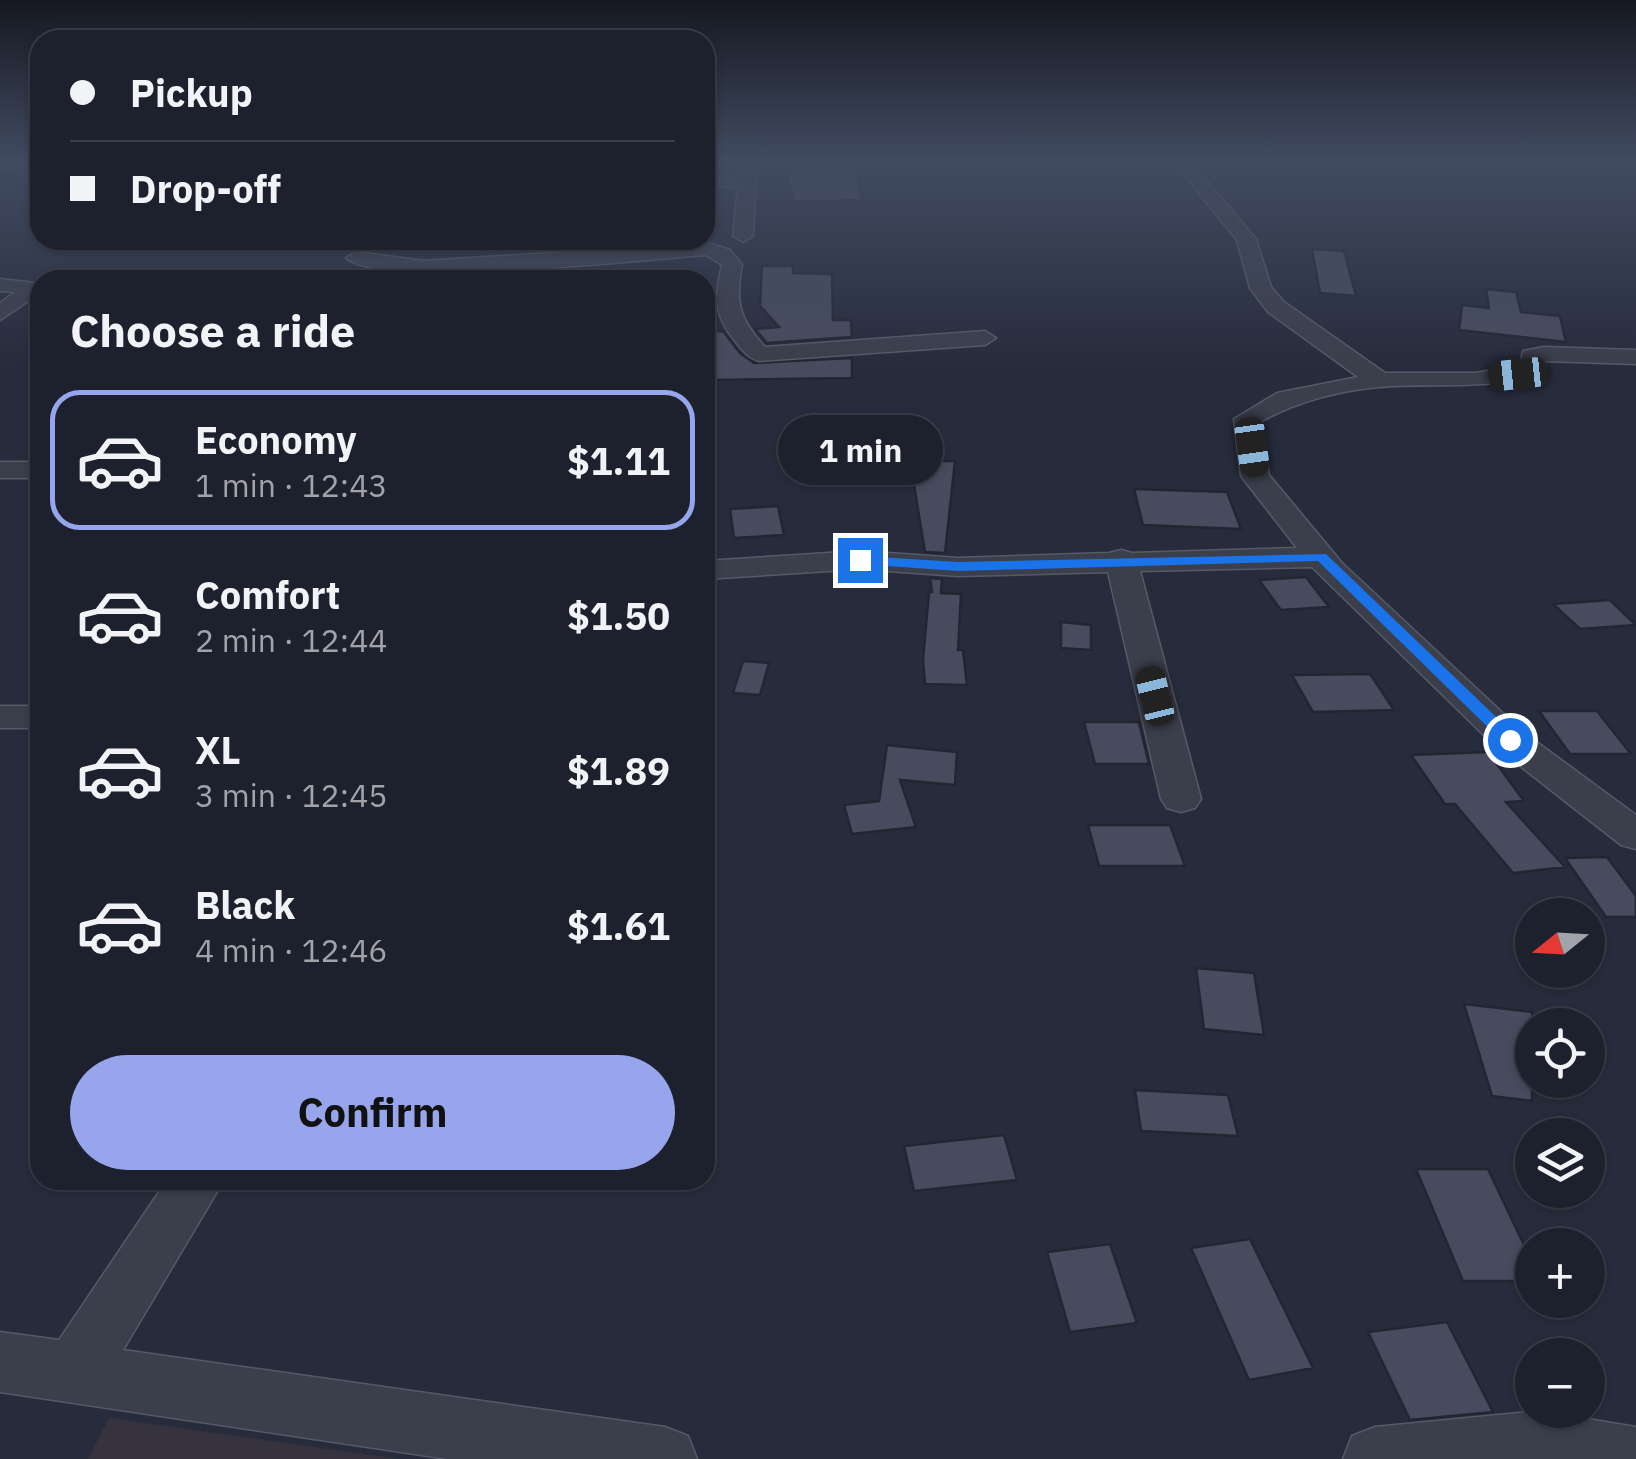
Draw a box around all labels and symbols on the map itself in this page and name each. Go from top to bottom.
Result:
car [1487,356,1549,392]
callout: 1 min [778,415,942,485]
car [1233,415,1271,479]
route end [838,538,883,583]
car [1133,663,1177,729]
route start [1488,718,1533,763]
north arrow [1515,898,1605,988]

